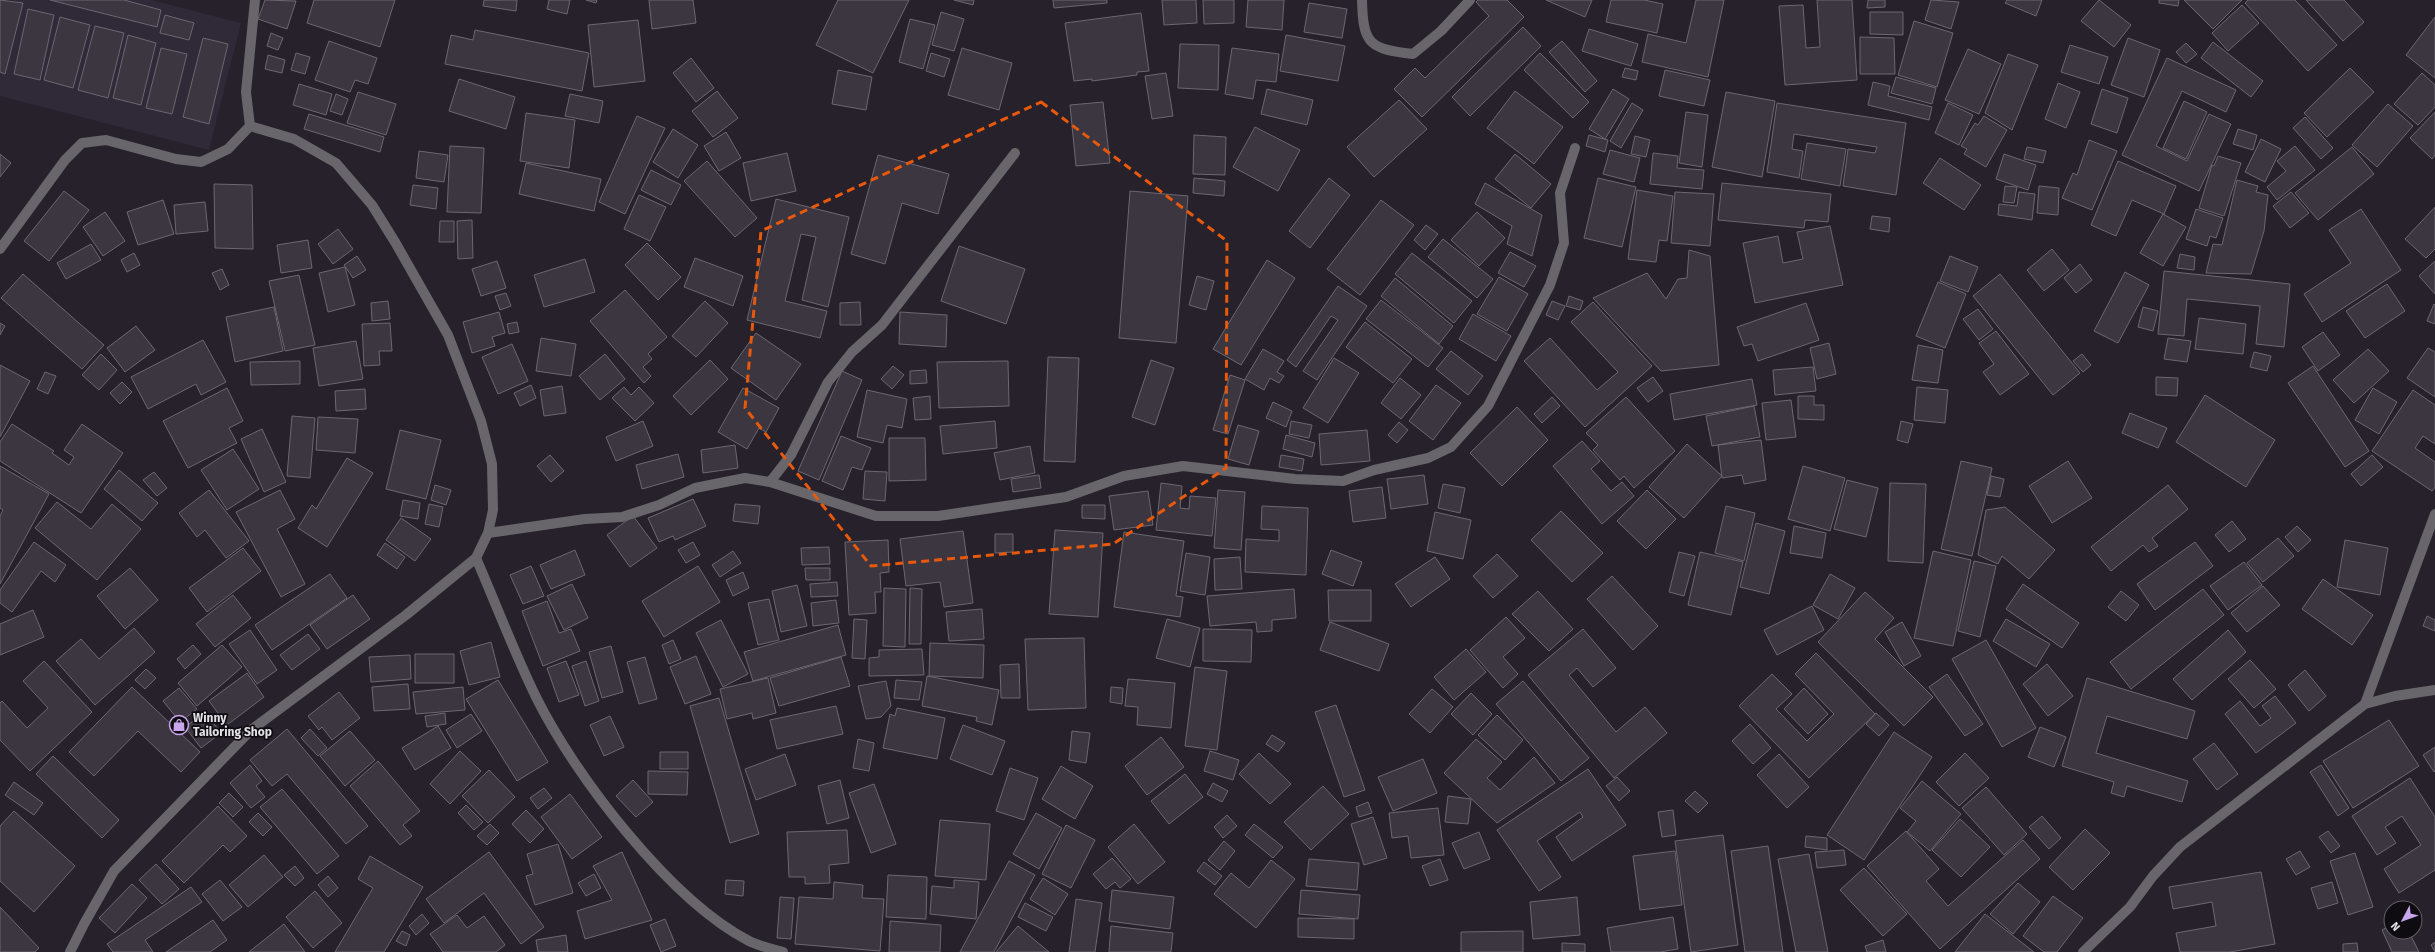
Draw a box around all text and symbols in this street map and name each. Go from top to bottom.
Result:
place label: Winny Tailoring Shop [193,711,272,739]
shop icon: Winny Tailoring Shop [168,714,190,736]
north arrow [2383,900,2423,940]
text: N [2389,919,2403,933]

